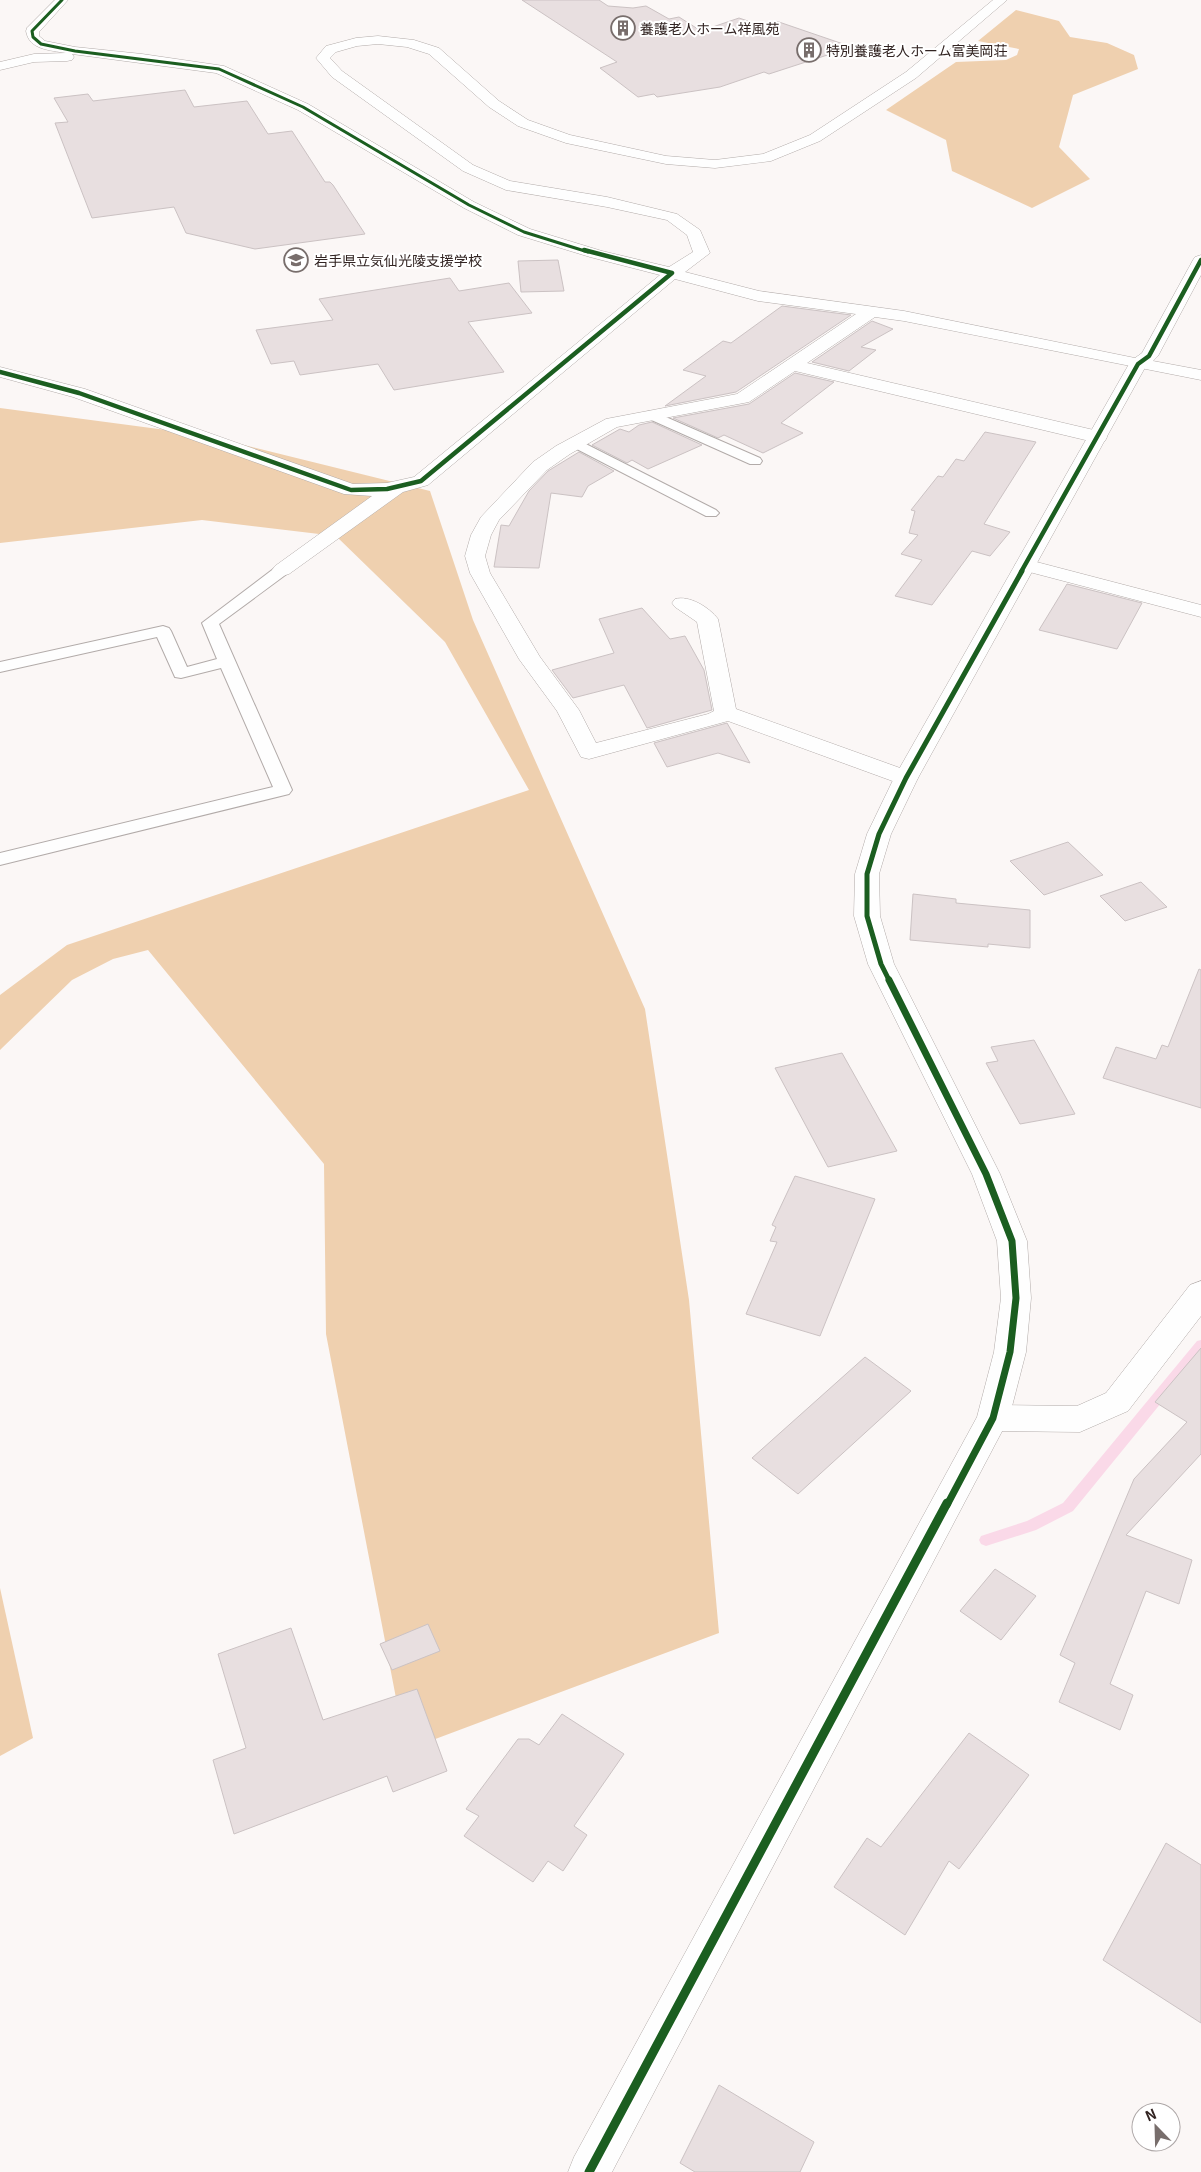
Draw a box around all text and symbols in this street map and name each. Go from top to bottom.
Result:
building icon: 養護老人ホーム祥風苑 [610,15,636,41]
place label: 養護老人ホーム祥風苑 [640,18,780,38]
building icon: 特別養護老人ホーム富美岡荘 [796,37,822,63]
place label: 特別養護老人ホーム富美岡荘 [826,40,1008,60]
school or university icon: 岩手県立気仙光陵支援学校 [283,247,309,273]
place label: 岩手県立気仙光陵支援学校 [314,250,482,270]
north arrow [1131,2102,1181,2152]
text: N [1142,2103,1159,2125]

